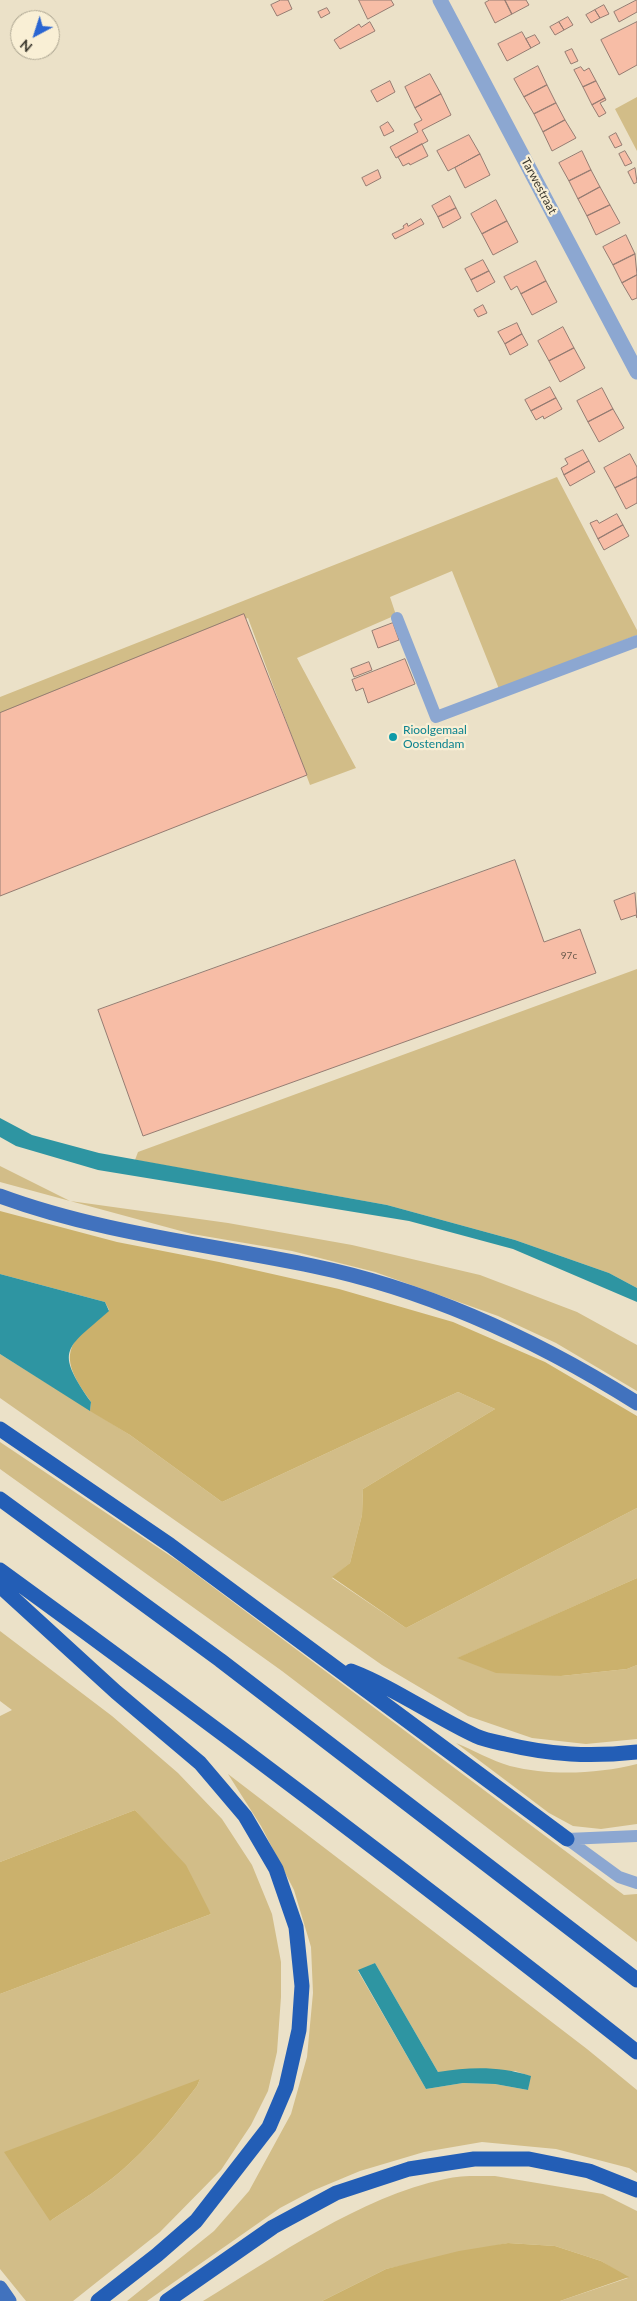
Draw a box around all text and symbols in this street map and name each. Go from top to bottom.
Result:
north arrow [10,10,60,60]
text: N [16,36,35,56]
street label: Tarwestraat [518,155,560,217]
place label: Rioolgemaal Oostendam [403,723,467,751]
marker: Rioolgemaal Oostendam [387,731,399,743]
house number: 97c [561,950,577,962]

